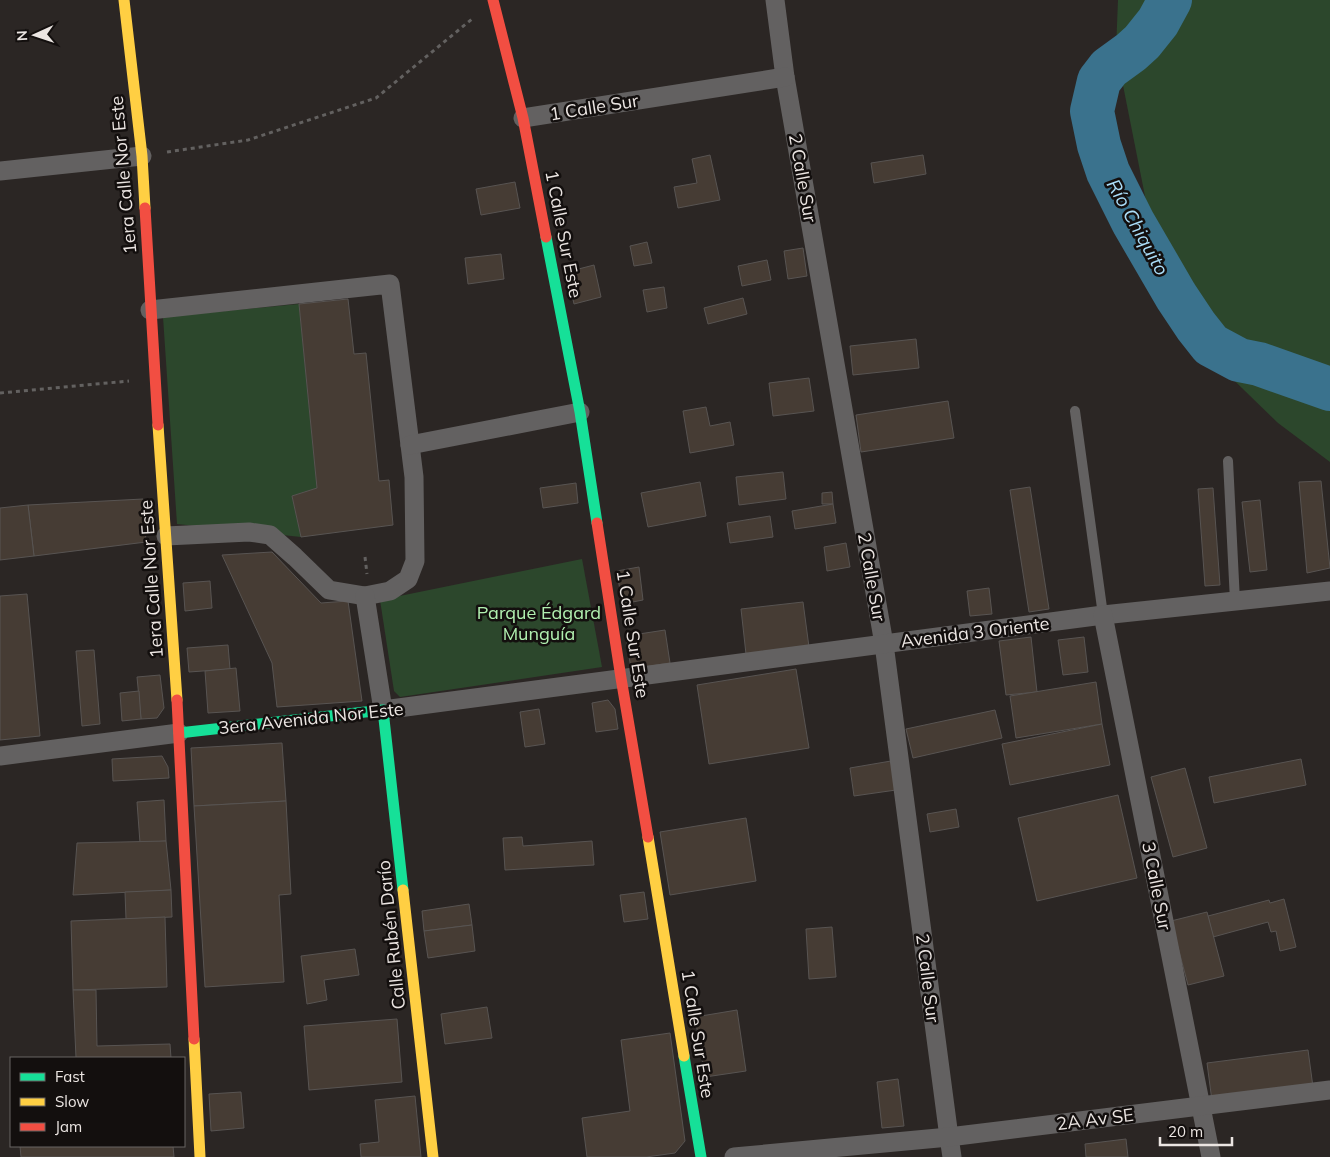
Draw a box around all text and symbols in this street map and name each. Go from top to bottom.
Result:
north arrow [10,10,60,60]
text: N [13,30,31,41]
street label: 1 Calle Sur [548,89,640,125]
street label: 1era Calle Nor Este [105,95,141,255]
street label: 2 Calle Sur [784,132,822,225]
street label: 1 Calle Sur Este [540,168,588,300]
water label: Río Chiquito [1102,175,1174,279]
street label: 1era Calle Nor Este [134,499,168,659]
street label: 2 Calle Sur [853,531,891,624]
street label: 1 Calle Sur Este [612,568,654,700]
park label: Parque Édgard Munguía [477,601,601,645]
street label: Avenida 3 Oriente [899,611,1051,653]
street label: 3era Avenida Nor Este [217,697,405,739]
street label: 3 Calle Sur [1137,840,1177,933]
street label: Calle Rubén Darío [372,859,410,1011]
street label: 2 Calle Sur [911,932,945,1024]
street label: 1 Calle Sur Este [677,968,719,1100]
legend [10,1057,185,1147]
text: Fast [55,1067,85,1086]
text: Slow [55,1092,89,1111]
street label: 2A Av SE [1055,1103,1135,1135]
scale bar [1160,1114,1232,1146]
text: Jam [55,1117,82,1136]
text: 20 m [1168,1122,1203,1141]

